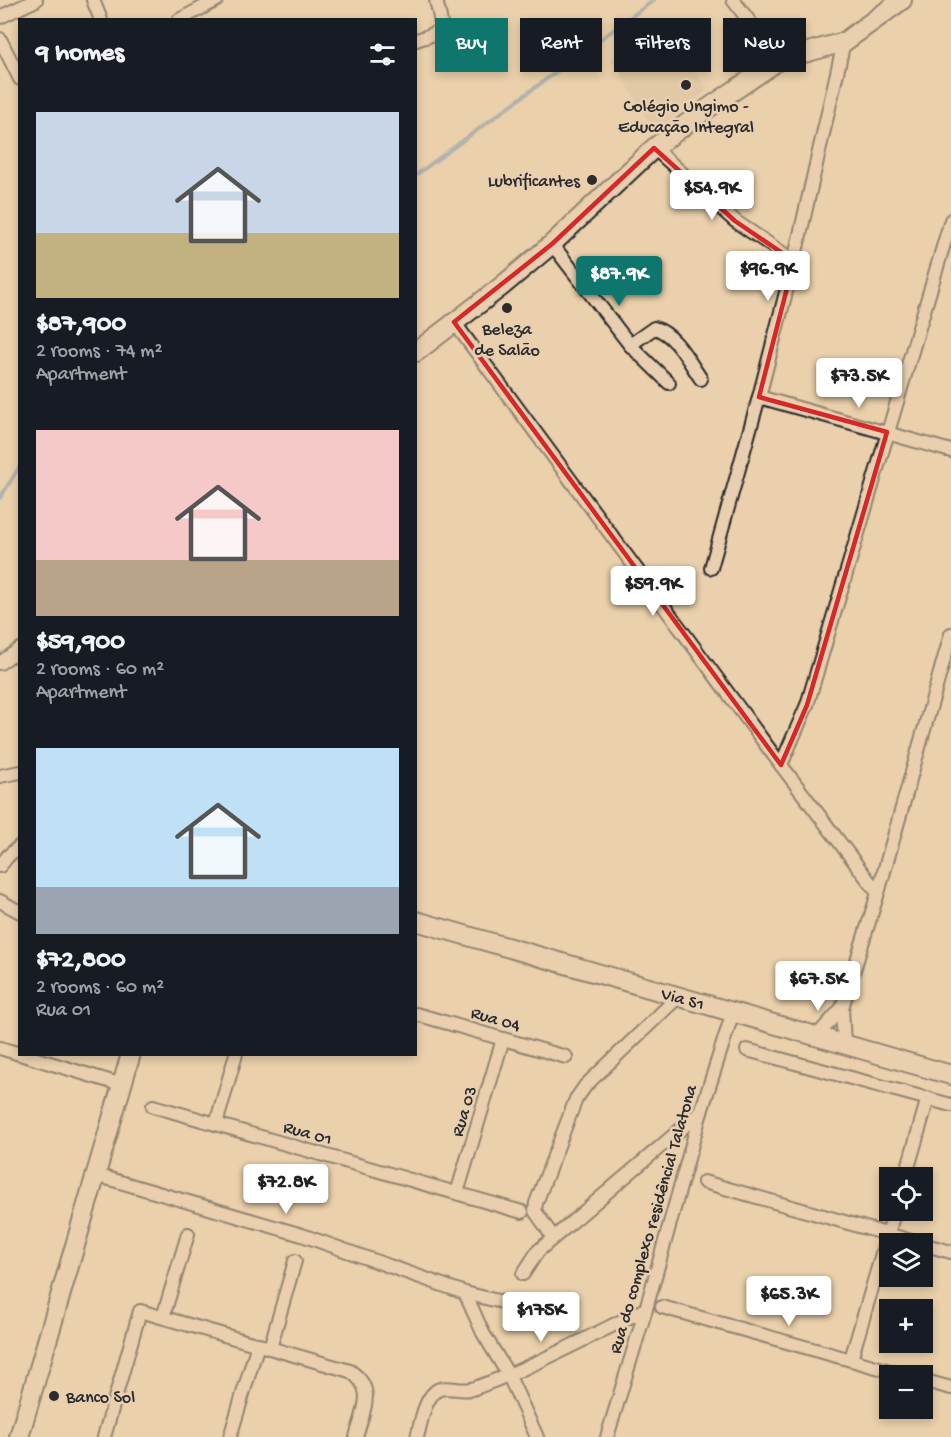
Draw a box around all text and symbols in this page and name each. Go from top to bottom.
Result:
chip: Buy [435,18,508,72]
chip: Rent [520,18,602,72]
chip: Filters [614,18,711,72]
chip: New [723,18,806,72]
icon: filters [366,38,399,71]
text: 9 homes [36,39,124,70]
marker: Colégio Ungimo - Educação Integral [679,78,693,92]
place label: Colégio Ungimo - Educação Integral [618,97,754,139]
icon: home [164,151,272,259]
pin: $54.9K [663,170,761,221]
place label: Lubrificantes [488,172,581,193]
marker: Lubrificantes [585,173,599,187]
text: $54.9K [684,178,740,201]
pin: $96.9K [719,251,817,302]
pin: $87.9K [570,256,668,307]
text: $96.9K [740,259,796,282]
text: $87.9K [590,264,648,287]
marker: Beleza de Salão [500,301,514,315]
text: $87,900 [36,310,126,341]
place label: Beleza de Salão [474,320,540,362]
text: 2 rooms · 74 m² [36,341,162,364]
pin: $73.5K [810,358,908,409]
text: Apartment [36,364,126,387]
text: $73.5K [830,366,888,389]
icon: home [164,469,272,577]
pin: $59.9K [604,566,702,617]
text: $59.9K [625,574,681,597]
text: $59,900 [36,628,125,659]
text: 2 rooms · 60 m² [36,659,164,682]
text: Apartment [36,682,126,705]
icon: home [164,787,272,895]
text: $72,800 [36,946,126,977]
pin: $67.5K [769,961,867,1012]
text: $67.5K [789,969,847,992]
text: 2 rooms · 60 m² [36,977,164,1000]
street label: Via S1 [657,984,706,1017]
text: Rua 01 [36,1000,91,1023]
street label: Rua 04 [468,1003,523,1038]
street label: Rua do complexo residêncial Talatona [606,1082,703,1357]
street label: Rua 03 [448,1084,483,1140]
street label: Rua 01 [281,1117,334,1151]
pin: $72.8K [237,1164,335,1215]
map controls [879,1167,933,1419]
button: locate [879,1167,933,1221]
text: $72.8K [257,1172,315,1195]
button: layers [879,1233,933,1287]
pin: $65.3K [740,1276,838,1327]
text: $65.3K [760,1284,818,1307]
pin: $175K [499,1292,583,1343]
button: + [879,1299,933,1353]
text: $175K [517,1300,566,1323]
button: − [879,1365,933,1419]
place label: Banco Sol [65,1388,135,1409]
marker: Banco Sol [47,1389,61,1403]

